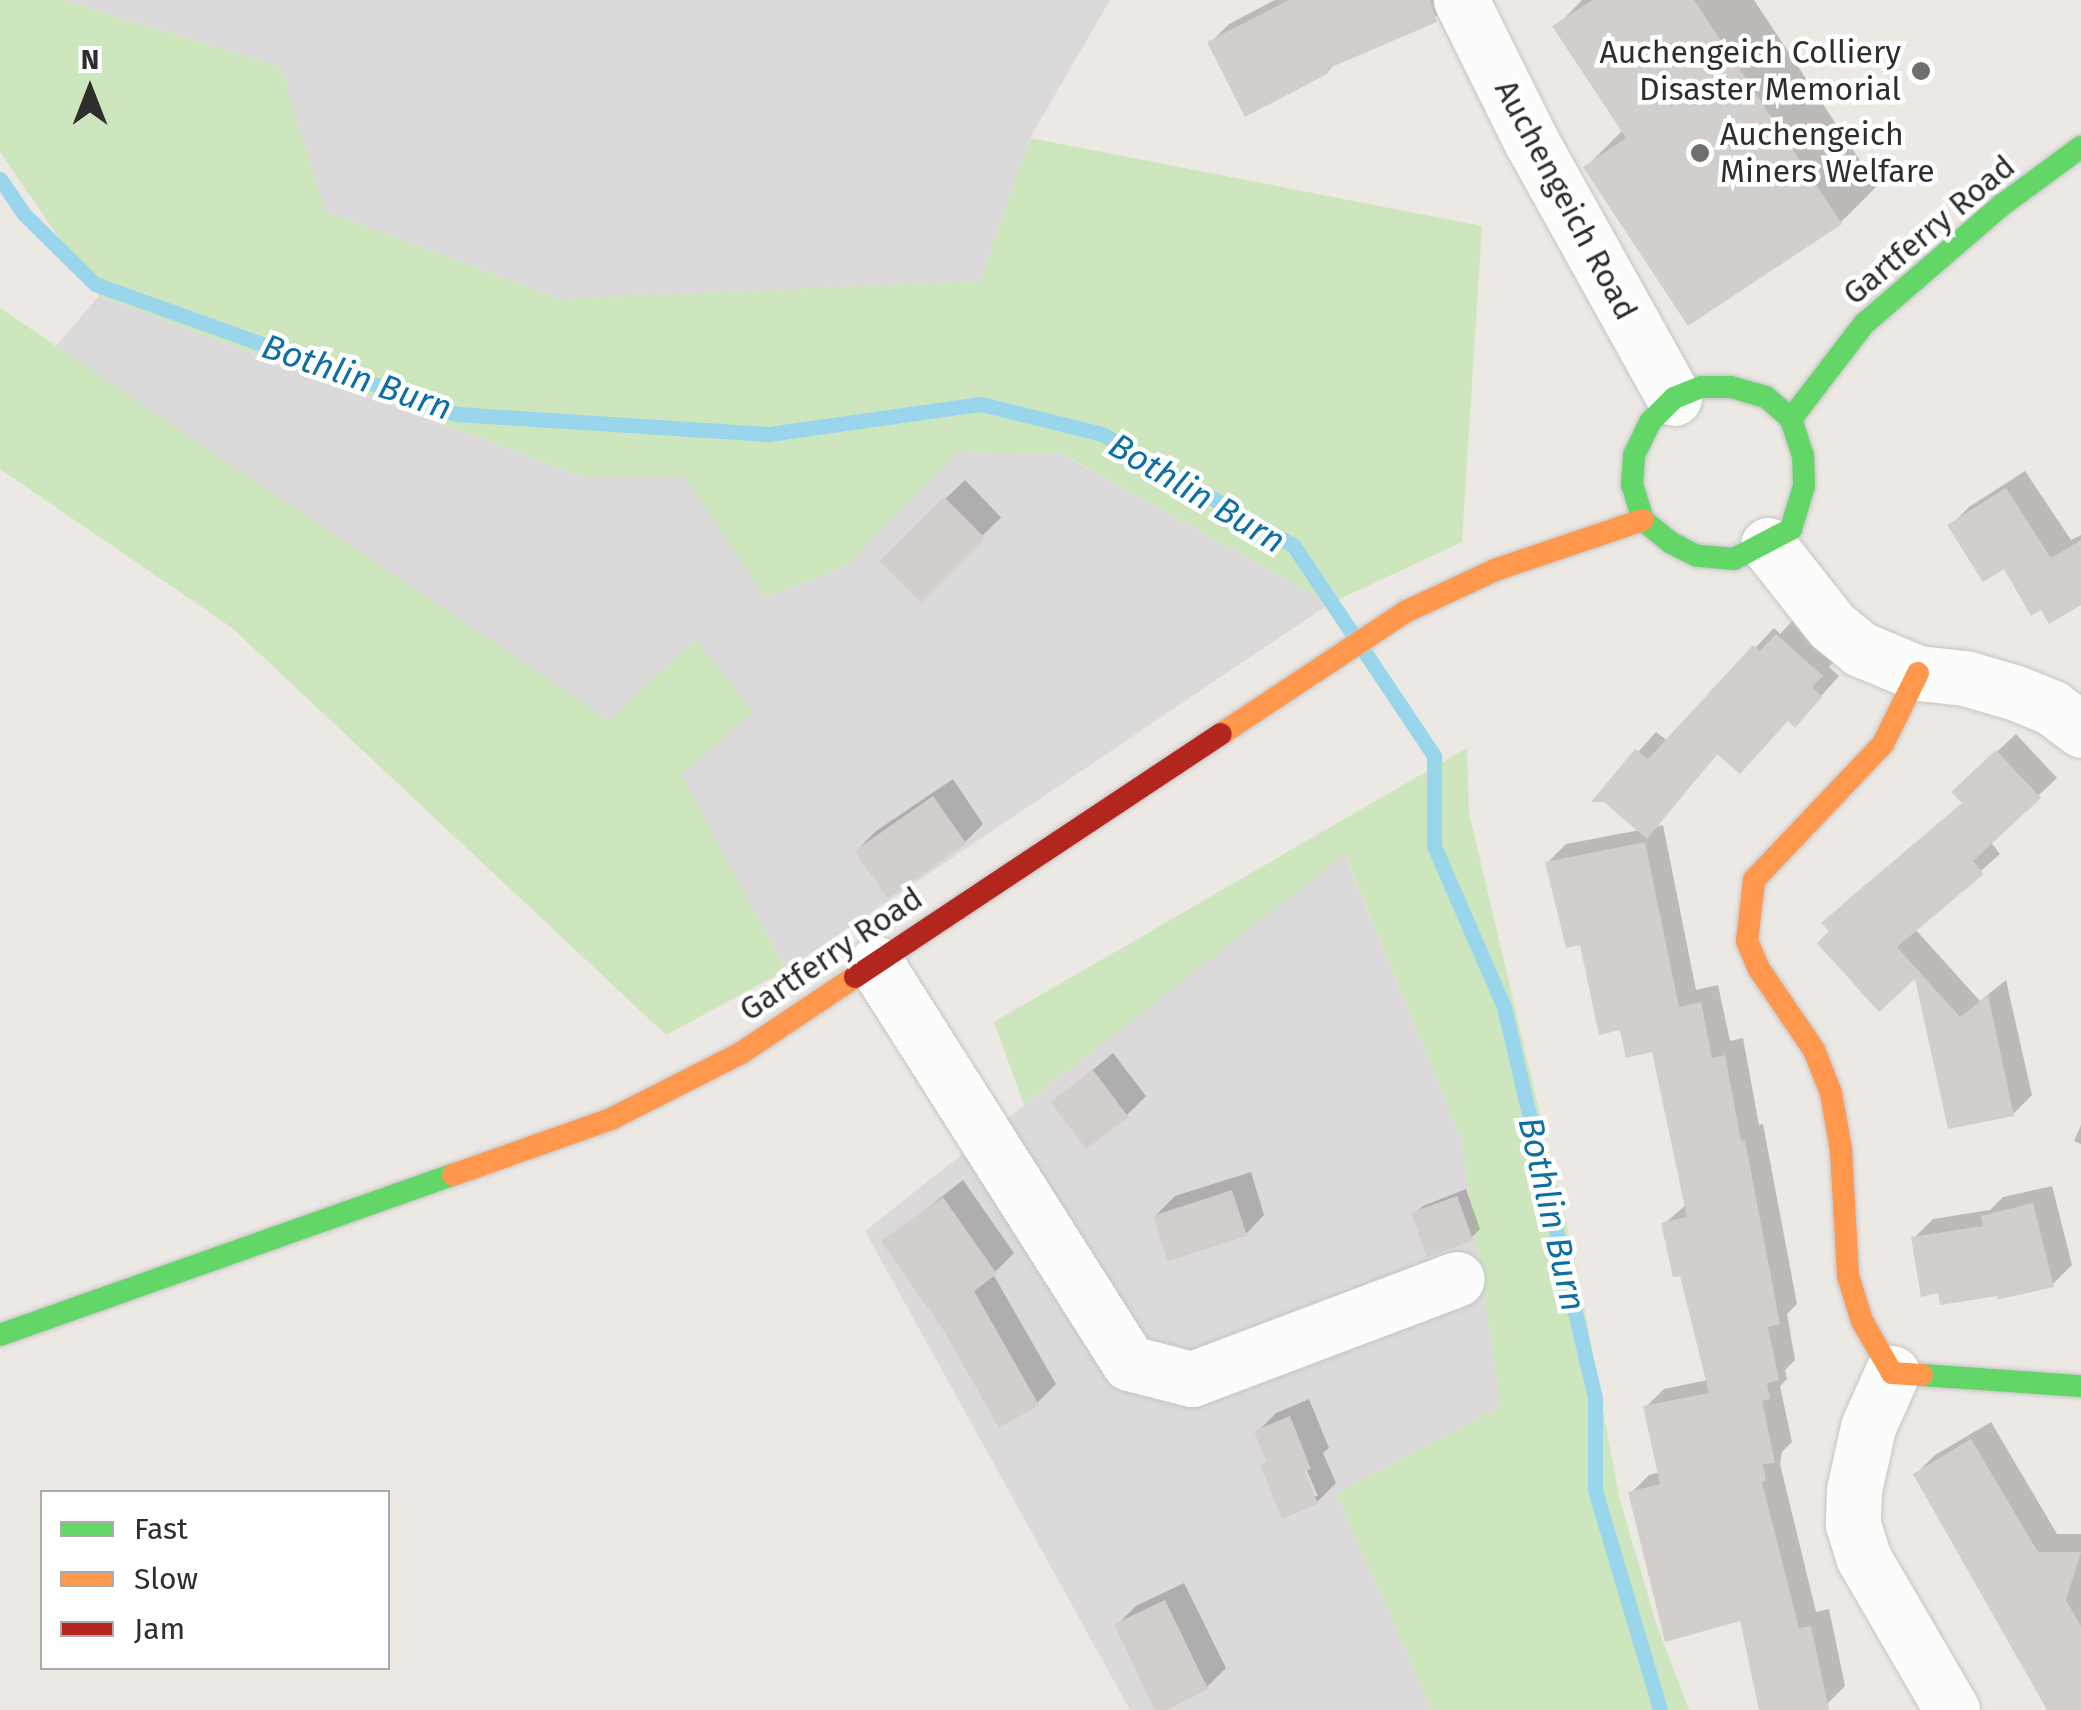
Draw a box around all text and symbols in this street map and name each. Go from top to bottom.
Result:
place label: Auchengeich Colliery Disaster Memorial [1599,34,1901,109]
north arrow [40,40,140,140]
text: N [81,43,99,76]
marker: Auchengeich Colliery Disaster Memorial [1910,60,1932,82]
street label: Auchengeich Road [1487,74,1645,326]
place label: Auchengeich Miners Welfare [1720,116,1935,191]
marker: Auchengeich Miners Welfare [1689,142,1711,164]
street label: Gartferry Road [1835,147,2023,313]
water label: Bothlin Burn [256,325,458,429]
water label: Bothlin Burn [1101,424,1293,562]
street label: Gartferry Road [732,879,930,1029]
water label: Bothlin Burn [1509,1113,1595,1315]
legend [40,1490,390,1670]
text: Fast [134,1511,188,1547]
text: Slow [134,1561,198,1597]
text: Jam [134,1611,185,1647]

